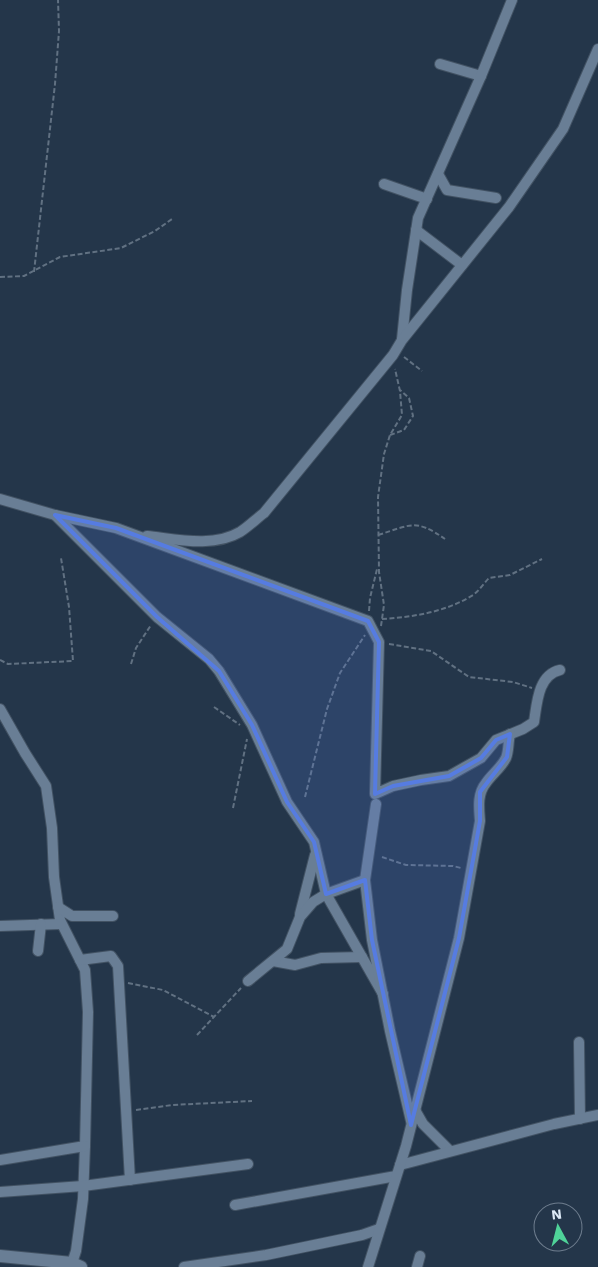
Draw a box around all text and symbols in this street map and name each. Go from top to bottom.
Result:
north arrow [533,1202,583,1252]
text: N [550,1206,563,1223]

